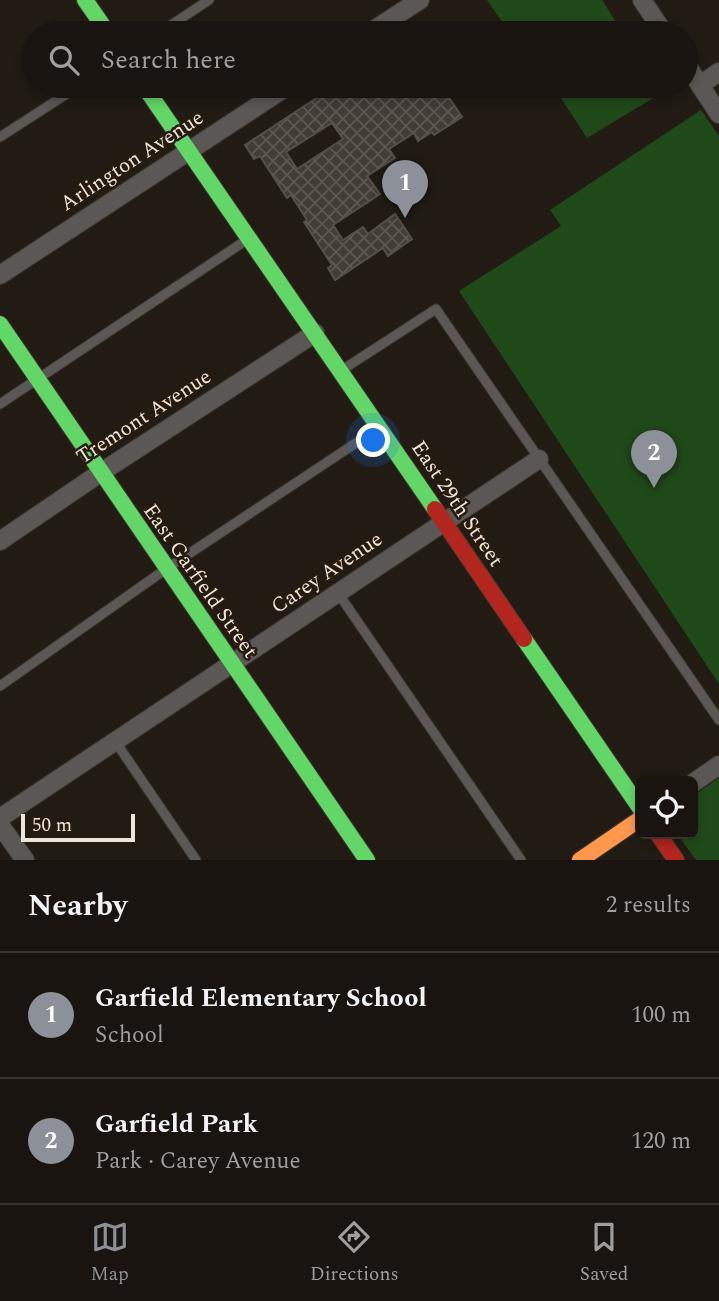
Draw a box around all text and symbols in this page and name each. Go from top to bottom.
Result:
search box [21,21,698,98]
text: Search here [101,40,236,80]
icon: search [45,41,83,79]
street label: Arlington Avenue [54,102,210,220]
pin: 1 [382,160,428,218]
street label: Tremont Avenue [70,361,218,473]
your location [356,423,390,457]
pin: 2 [631,430,677,488]
street label: East 29th Street [403,434,511,574]
street label: East Garfield Street [135,497,265,665]
street label: Carey Avenue [265,524,389,622]
map controls [635,776,698,839]
button: locate [635,776,698,839]
scale bar [21,811,135,843]
text: 50 m [32,811,72,840]
text: Nearby [28,883,127,929]
text: 2 results [606,888,691,923]
text: Garfield Elementary School [95,978,427,1018]
text: 1 [45,998,57,1033]
text: 100 m [631,998,691,1033]
text: School [95,1018,164,1053]
text: Garfield Park [95,1104,258,1144]
text: 2 [45,1124,57,1159]
text: 120 m [631,1124,691,1159]
text: Park · Carey Avenue [95,1144,301,1179]
tab: Map [91,1218,129,1289]
tab: Directions [310,1218,399,1289]
tab: Saved [580,1218,628,1289]

